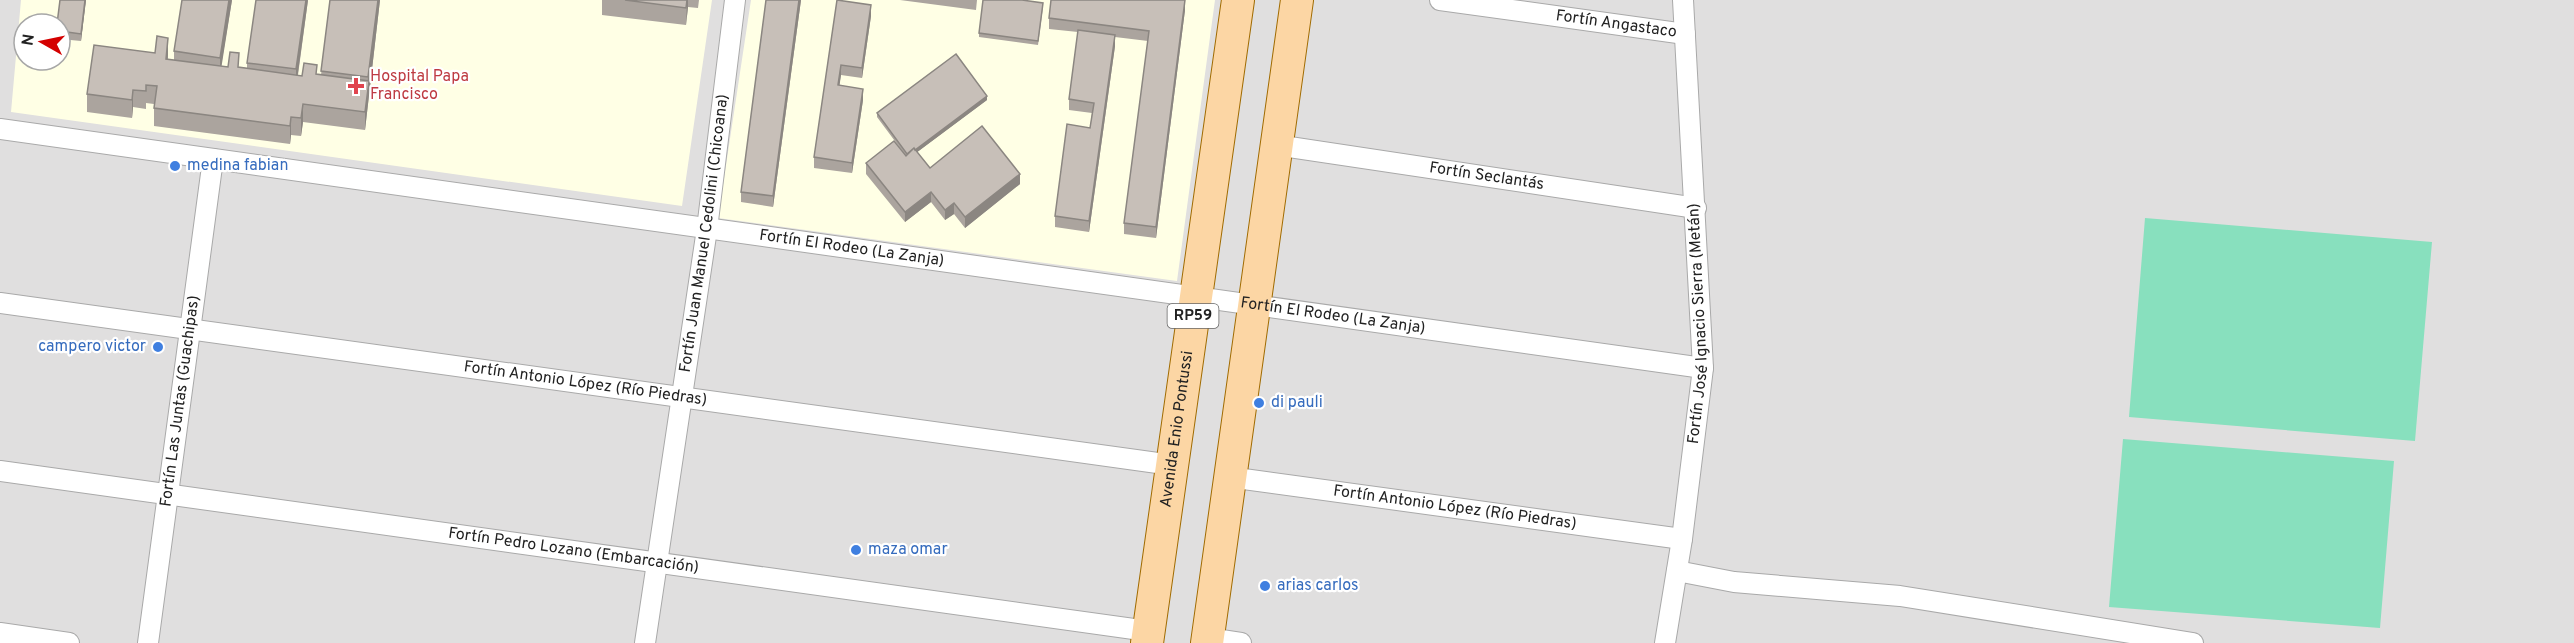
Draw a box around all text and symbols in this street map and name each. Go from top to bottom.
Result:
street label: Fortín Angastaco [1555,6,1678,43]
north arrow [12,12,72,72]
text: N [18,33,40,47]
place label: Hospital Papa Francisco [370,67,469,105]
marker: Hospital Papa Francisco [347,77,365,95]
street label: Fortín Juan Manuel Cedolini (Chicoana) [676,93,733,374]
place label: medina fabian [187,156,288,176]
street label: Fortín Seclantás [1428,158,1545,195]
marker: medina fabian [168,159,182,173]
street label: Fortín José Ignacio Sierra (Metán) [1684,203,1713,445]
street label: Fortín El Rodeo (La Zanja) [758,226,945,271]
street label: Fortín El Rodeo (La Zanja) [1239,293,1427,339]
street label: Fortín Las Juntas (Guachipas) [156,294,205,508]
road number: RP59 [1168,304,1218,328]
place label: campero victor [38,337,146,357]
marker: campero victor [151,340,165,354]
street label: Avenida Enio Pontussi [1156,349,1198,509]
street label: Fortín Antonio López (Río Piedras) [463,357,708,411]
place label: di pauli [1271,393,1323,413]
marker: di pauli [1252,396,1266,410]
street label: Fortín Antonio López (Río Piedras) [1332,481,1578,534]
street label: Fortín Pedro Lozano (Embarcación) [447,524,700,578]
place label: maza omar [868,540,948,560]
marker: maza omar [849,543,863,557]
place label: arias carlos [1277,576,1359,596]
marker: arias carlos [1258,579,1272,593]

